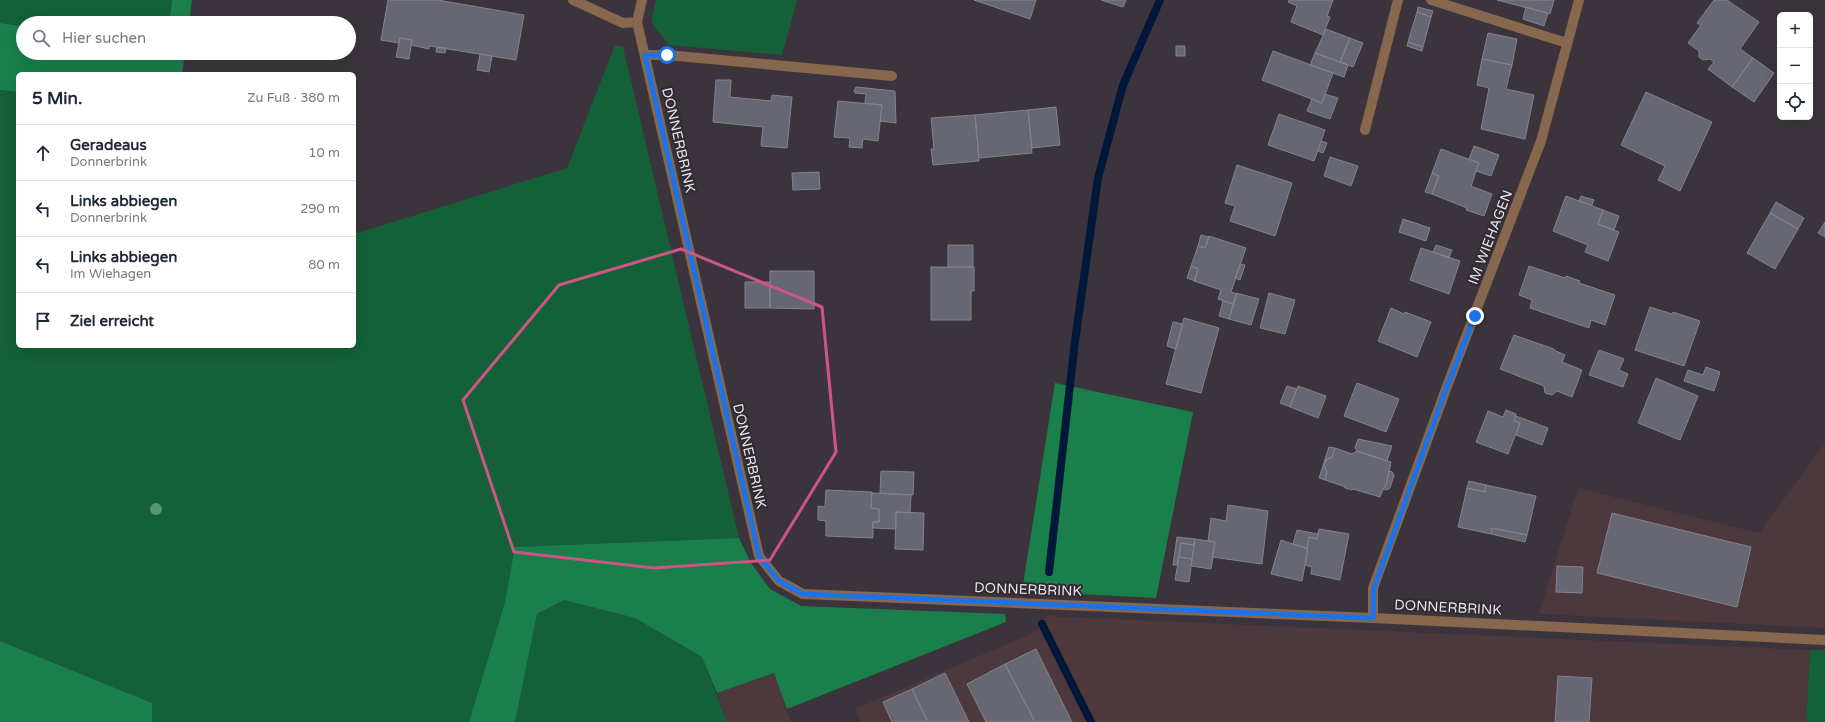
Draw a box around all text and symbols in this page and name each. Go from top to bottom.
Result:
map controls [1777,12,1813,120]
button: + [1777,12,1813,48]
search box [16,16,356,60]
icon: search [30,27,52,49]
text: Hier suchen [62,29,146,47]
route start [658,46,676,64]
button: − [1777,48,1813,84]
button: locate [1777,84,1813,120]
street label: DONNERBRINK [658,86,699,194]
text: 5 Min. [32,88,82,109]
text: Zu Fuß · 380 m [247,90,340,106]
text: Geradeaus [70,136,147,154]
icon: ahead [32,142,54,164]
text: 10 m [308,145,340,161]
text: Donnerbrink [70,154,147,170]
street label: IM WIEHAGEN [1465,188,1516,287]
text: Links abbiegen [70,192,177,210]
icon: left [32,198,54,220]
text: 290 m [300,201,340,217]
text: Donnerbrink [70,210,147,226]
text: Links abbiegen [70,248,177,266]
icon: left [32,254,54,276]
text: 80 m [308,257,340,273]
text: Im Wiehagen [70,266,151,282]
route end [1466,307,1484,325]
icon: arrive [32,310,54,332]
text: Ziel erreicht [70,312,154,330]
street label: DONNERBRINK [729,402,770,510]
street label: DONNERBRINK [974,579,1082,600]
street label: DONNERBRINK [1394,596,1502,619]

